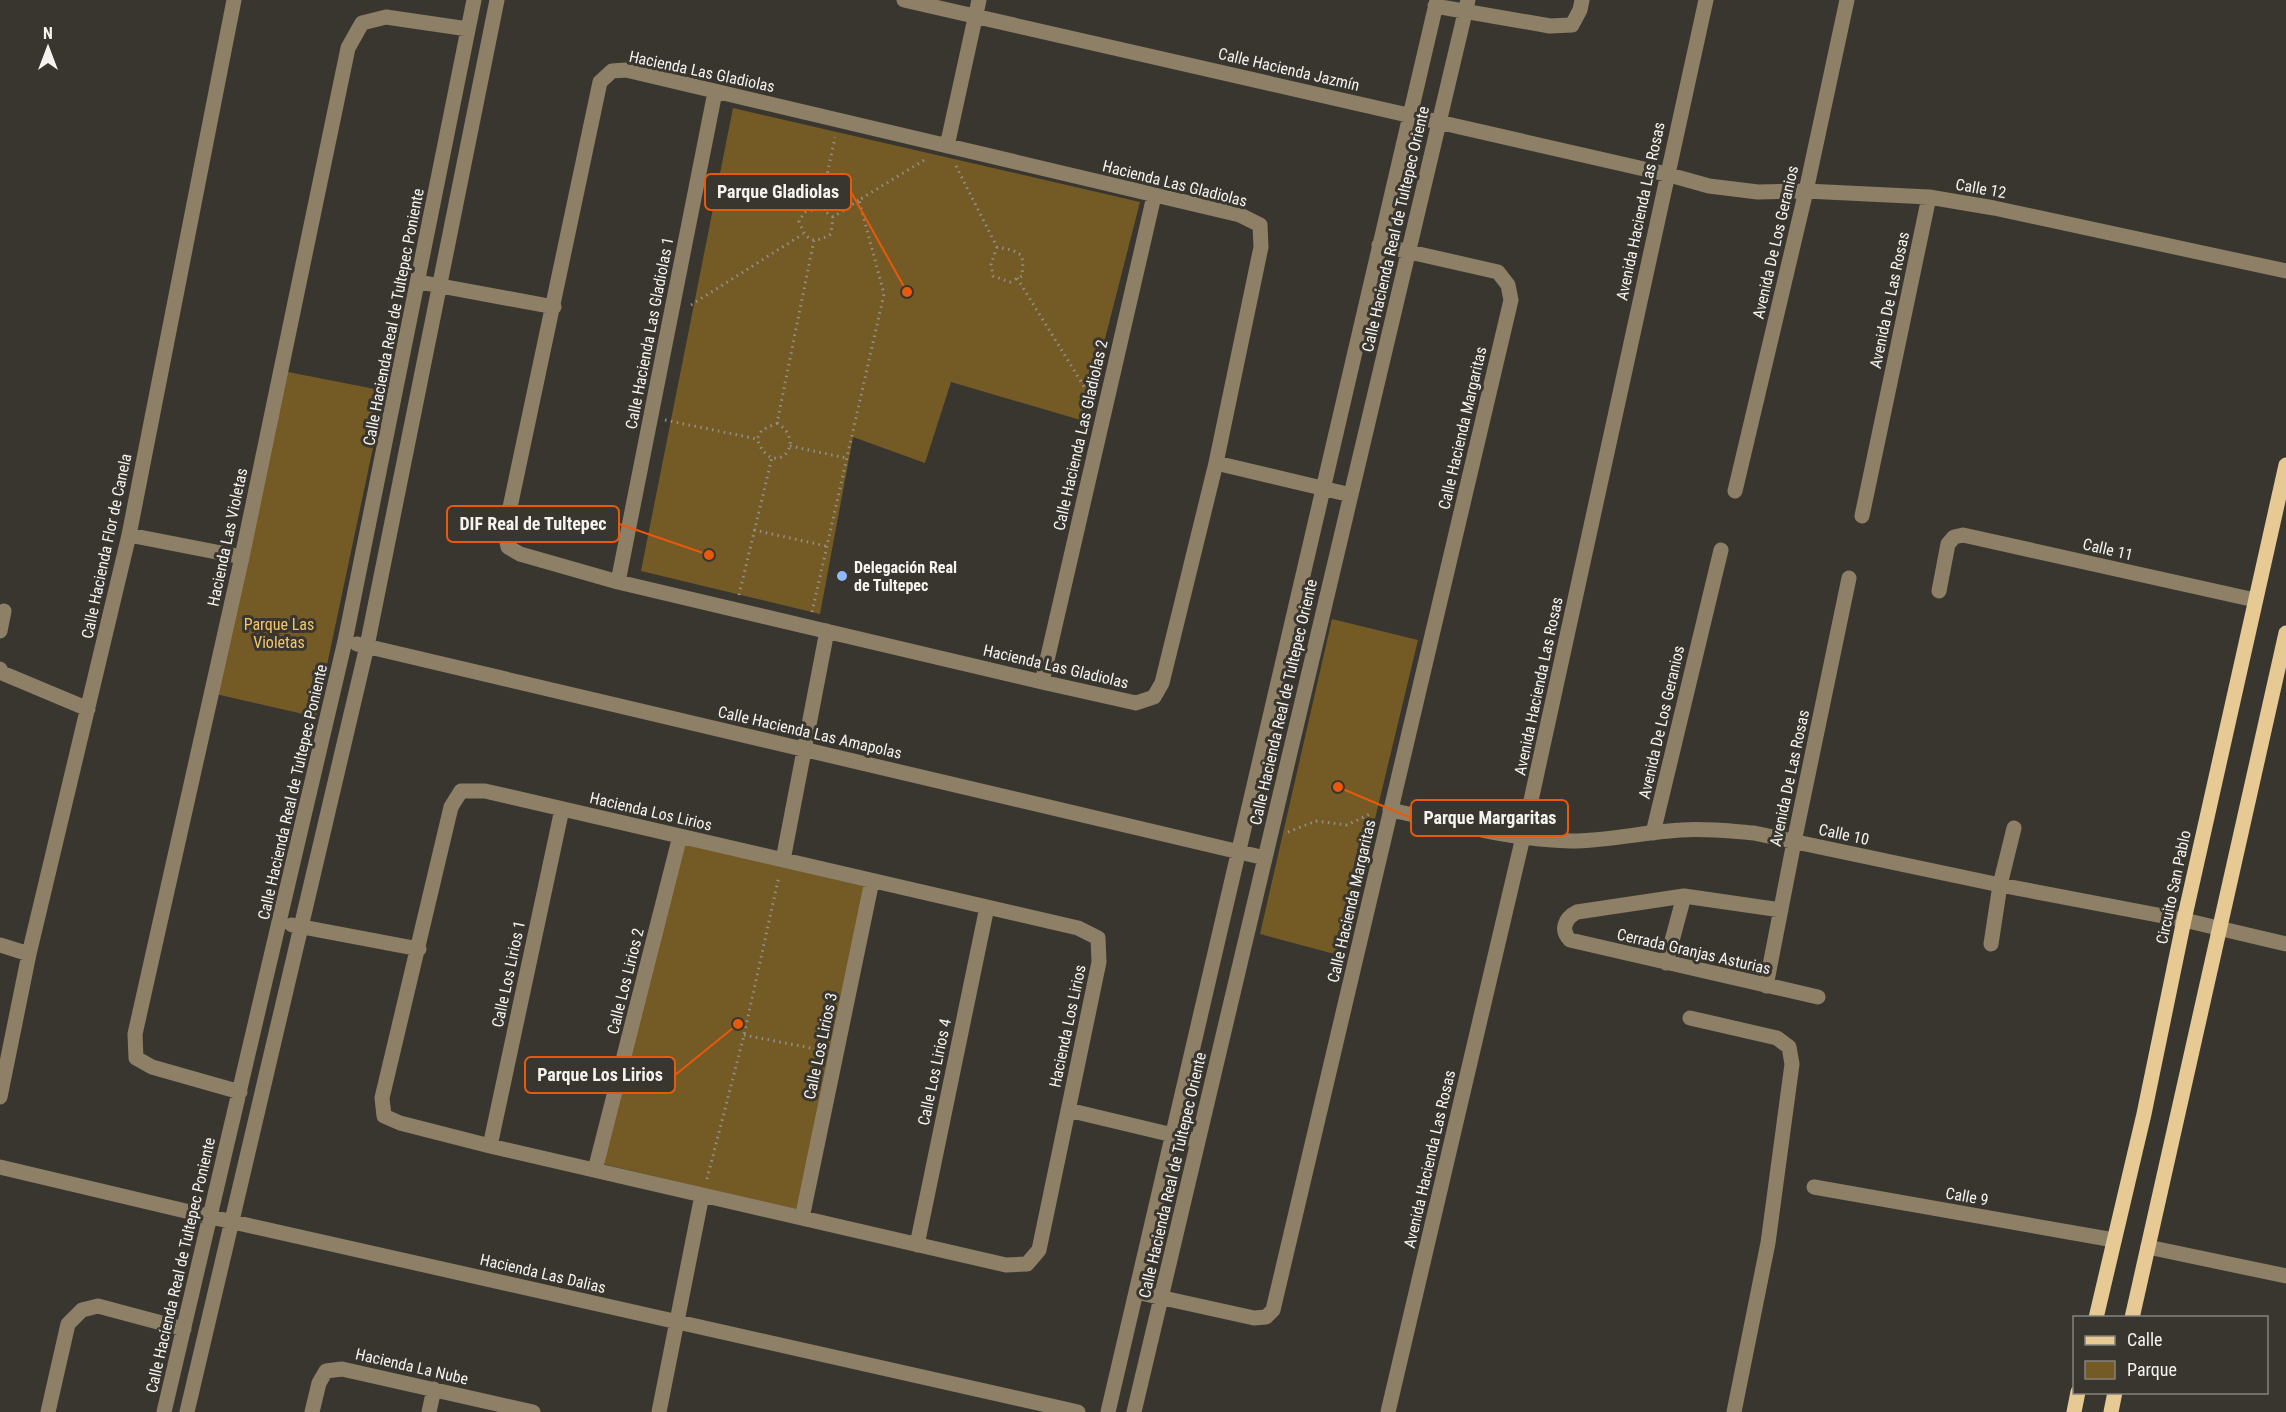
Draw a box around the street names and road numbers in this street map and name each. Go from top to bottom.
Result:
street label: Calle Hacienda Jazmín [1216,44,1361,95]
street label: Hacienda Las Gladiolas [627,47,776,96]
street label: Calle Hacienda Real de Tultepec Oriente [1358,104,1433,354]
street label: Avenida Hacienda Las Rosas [1612,120,1669,302]
street label: Hacienda Las Gladiolas [1101,156,1249,211]
street label: Avenida De Los Geranios [1749,164,1802,321]
street label: Calle 12 [1954,175,2008,202]
street label: Calle Hacienda Real de Tultepec Poniente [359,187,428,447]
street label: Avenida De Las Rosas [1866,230,1913,370]
street label: Calle Hacienda Las Gladiolas 1 [622,235,677,431]
street label: Calle Hacienda Las Gladiolas 2 [1049,338,1112,532]
street label: Calle Hacienda Margaritas [1434,345,1490,511]
street label: Calle Hacienda Flor de Canela [78,452,135,640]
street label: Hacienda Las Violetas [204,466,251,608]
street label: Calle 11 [2081,534,2135,564]
street label: Calle Hacienda Real de Tultepec Oriente [1246,577,1321,827]
street label: Avenida Hacienda Las Rosas [1510,595,1567,777]
street label: Hacienda Las Gladiolas [981,641,1130,692]
street label: Avenida De Los Geranios [1635,644,1688,801]
street label: Calle Hacienda Real de Tultepec Poniente [254,663,331,922]
street label: Calle Hacienda Las Amapolas [716,702,904,763]
street label: Avenida De Las Rosas [1766,708,1813,848]
street label: Hacienda Los Lirios [588,788,714,835]
street label: Calle Hacienda Margaritas [1323,818,1379,984]
street label: Calle 10 [1817,820,1871,849]
street label: Circuito San Pablo [2152,828,2195,946]
street label: Calle Los Lirios 1 [488,919,529,1029]
street label: Cerrada Granjas Asturias [1615,925,1773,978]
street label: Calle Los Lirios 2 [603,926,648,1036]
street label: Hacienda Los Lirios [1045,963,1090,1089]
street label: Calle Los Lirios 3 [800,991,841,1101]
street label: Calle Los Lirios 4 [914,1017,955,1127]
street label: Calle Hacienda Real de Tultepec Oriente [1135,1050,1210,1300]
street label: Avenida Hacienda Las Rosas [1400,1068,1459,1250]
street label: Calle Hacienda Real de Tultepec Poniente [142,1136,219,1395]
street label: Calle 9 [1944,1183,1990,1210]
street label: Hacienda Las Dalias [478,1250,608,1297]
street label: Hacienda La Nube [354,1344,470,1389]

